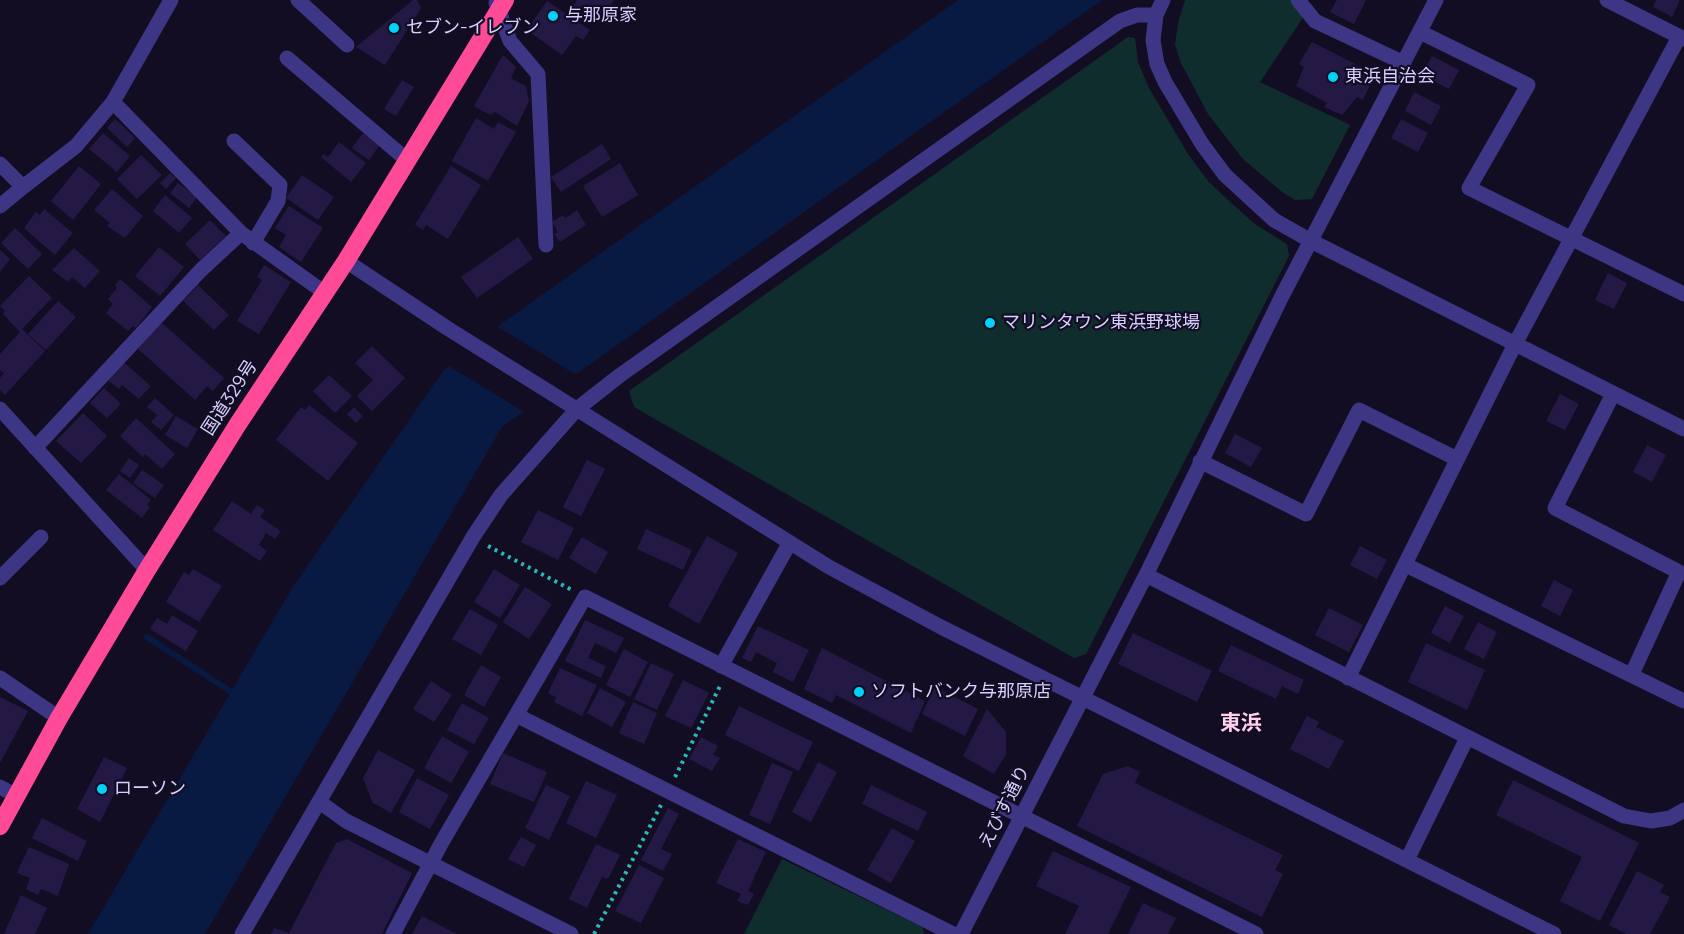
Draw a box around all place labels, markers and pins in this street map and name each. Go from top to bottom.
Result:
place label: 与那原家 [565,5,637,27]
marker: 与那原家 [546,9,560,23]
place label: セブン-イレブン [406,17,540,39]
marker: セブン-イレブン [387,21,401,35]
place label: 東浜自治会 [1345,66,1435,88]
marker: 東浜自治会 [1326,70,1340,84]
place label: マリンタウン東浜野球場 [1002,312,1200,334]
marker: マリンタウン東浜野球場 [983,316,997,330]
place label: ソフトバンク与那原店 [871,681,1051,703]
marker: ソフトバンク与那原店 [852,685,866,699]
place label: ローソン [114,778,186,800]
marker: ローソン [95,782,109,796]

